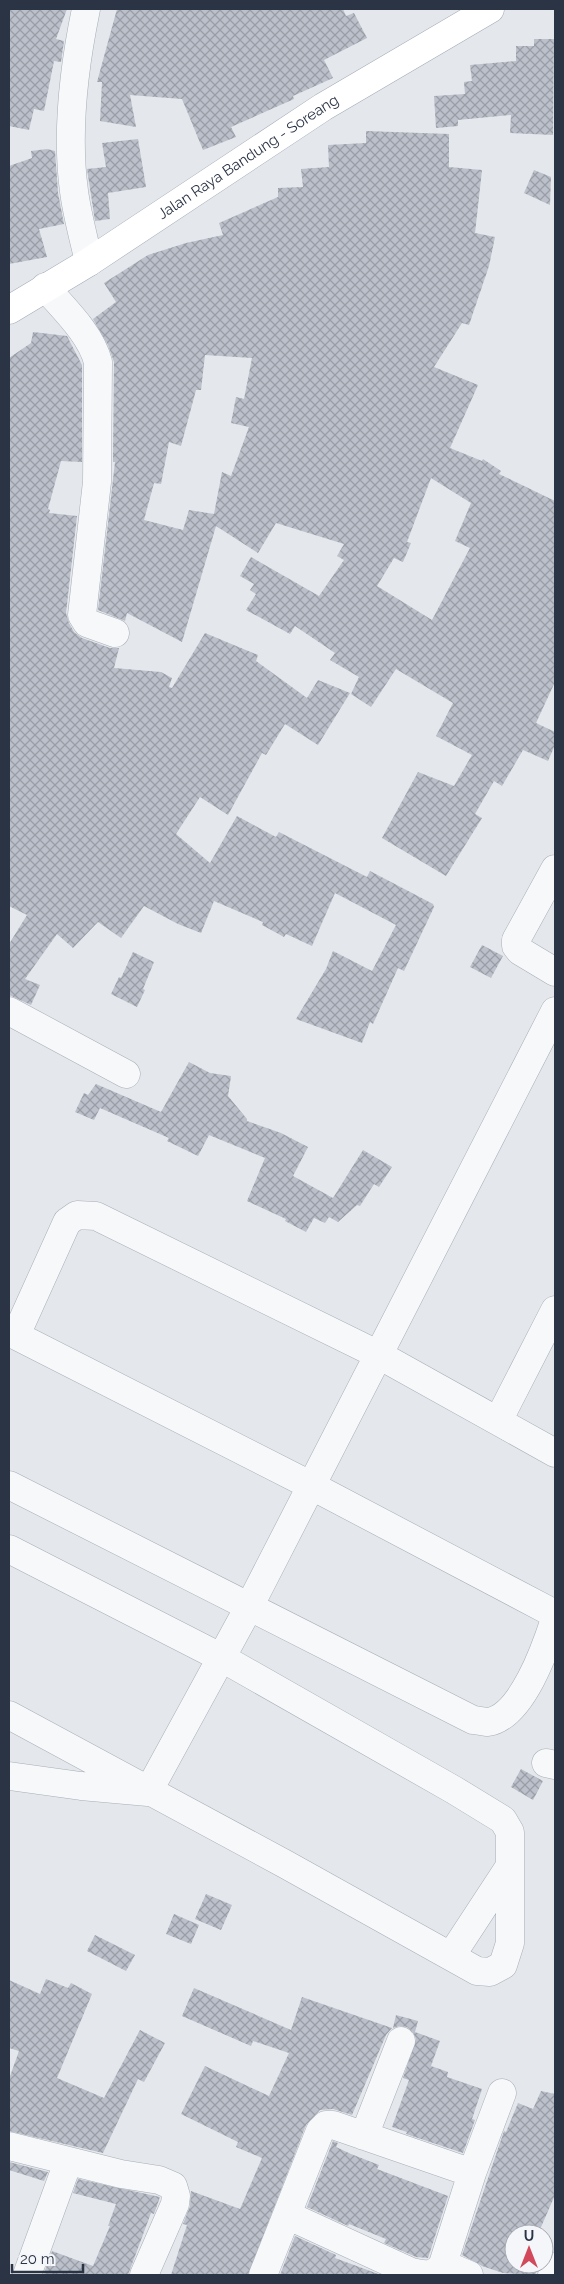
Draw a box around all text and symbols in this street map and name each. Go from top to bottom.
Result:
street label: Jalan Raya Bandung - Soreang [154,91,342,223]
north arrow [504,2224,554,2274]
text: U [524,2228,534,2244]
scale bar [12,2242,84,2274]
text: 20 m [20,2250,55,2268]

